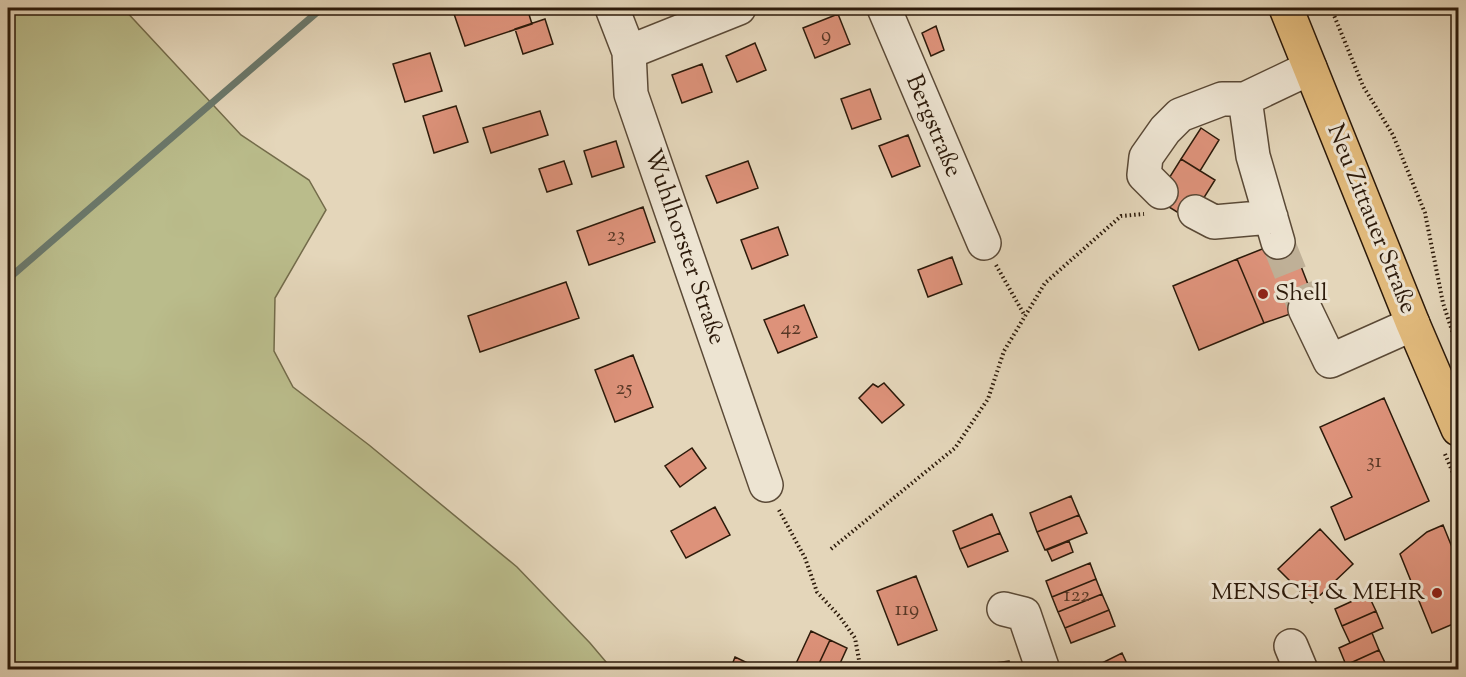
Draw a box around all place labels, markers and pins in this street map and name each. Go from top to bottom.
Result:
place label: Shell [1275,277,1328,311]
marker: Shell [1256,287,1270,301]
place label: MENSCH & MEHR [1211,576,1426,610]
marker: MENSCH & MEHR [1430,586,1444,600]

